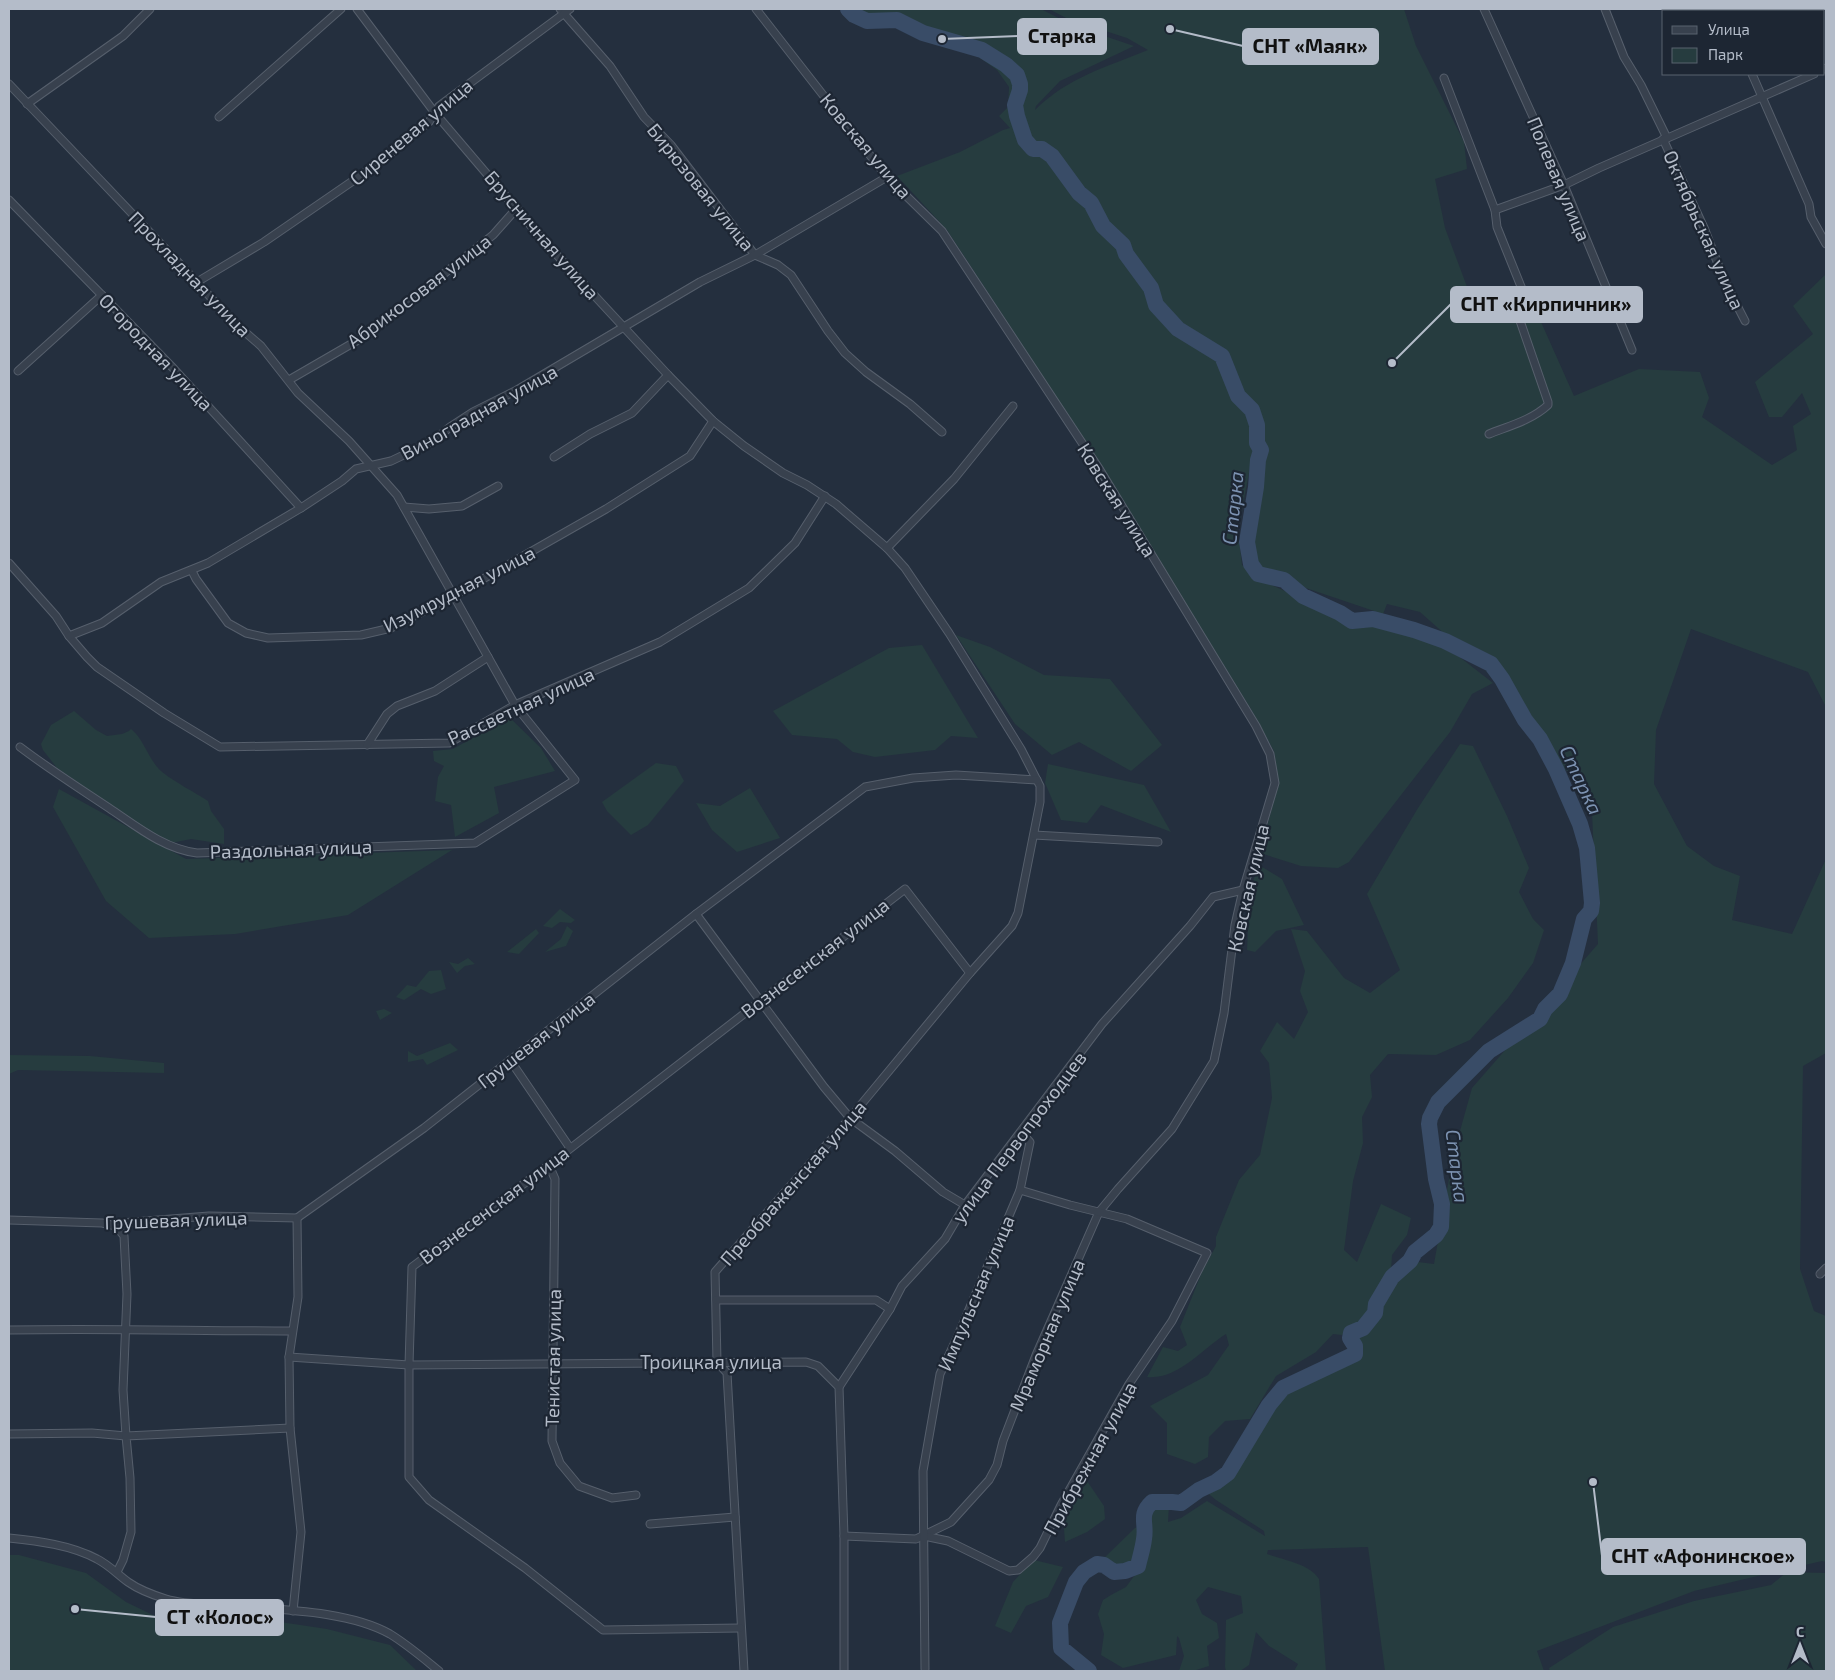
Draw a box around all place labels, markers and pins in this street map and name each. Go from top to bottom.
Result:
callout: Старка [1018,19,1106,54]
callout: СНТ «Маяк» [1243,29,1378,64]
callout: СНТ «Кирпичник» [1451,287,1642,322]
callout: СНТ «Афонинское» [1602,1539,1805,1574]
callout: СТ «Колос» [156,1600,283,1635]

